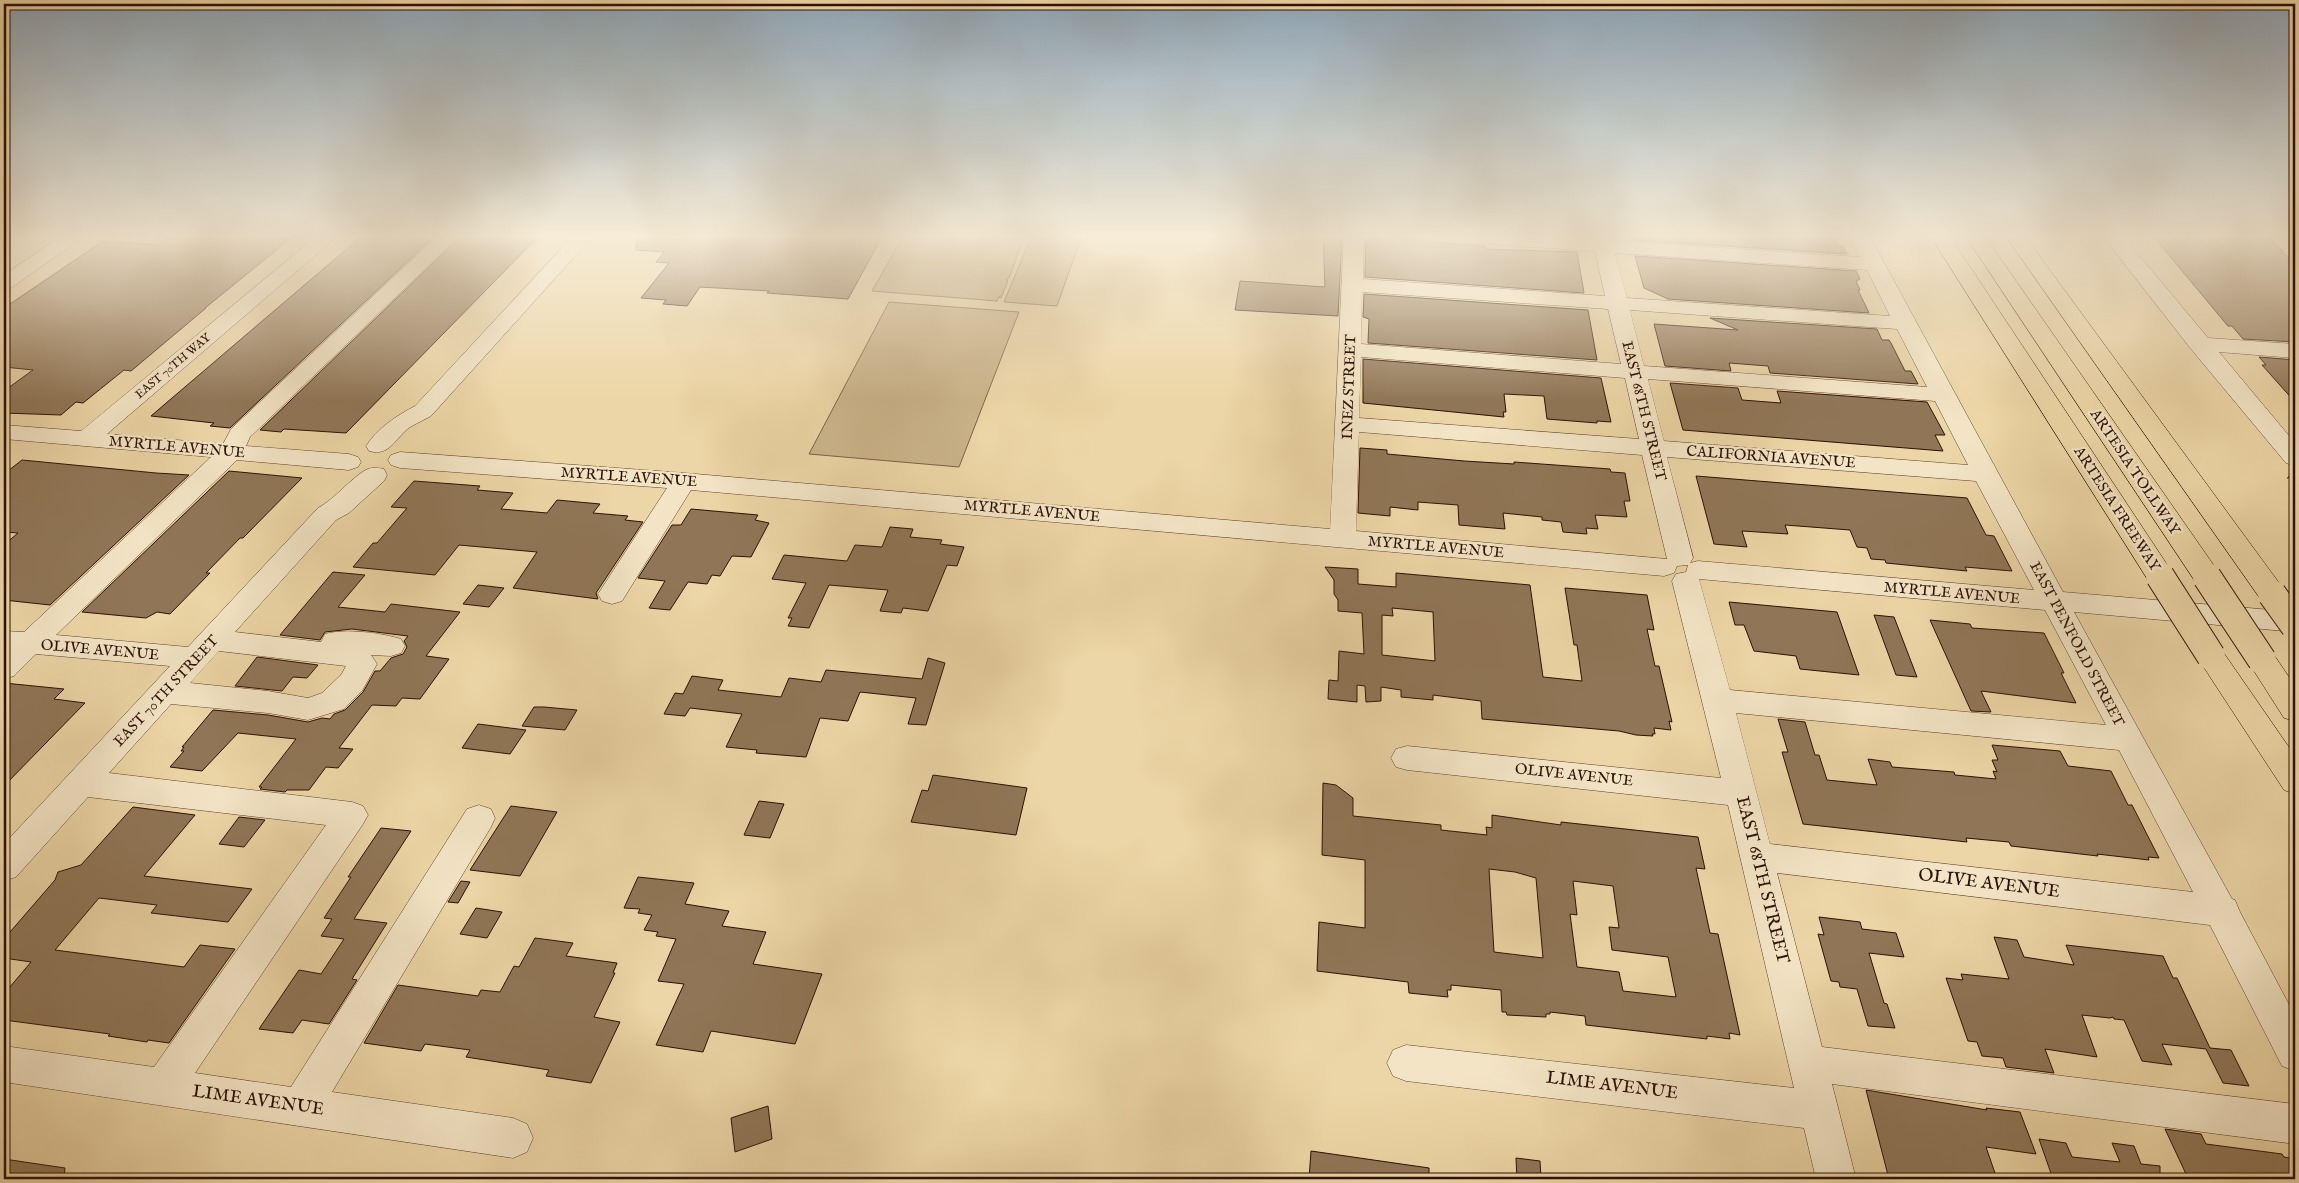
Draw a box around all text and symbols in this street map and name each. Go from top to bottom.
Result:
street label: EAST 70TH WAY [132,329,215,402]
street label: INEZ STREET [1338,334,1360,440]
street label: EAST 68TH STREET [1617,339,1671,483]
street label: ARTESIA TOLLWAY [2085,405,2185,539]
street label: MYRTLE AVENUE [108,432,246,462]
street label: CALIFORNIA AVENUE [1686,442,1856,472]
street label: ARTESIA FREEWAY [2069,442,2165,576]
street label: MYRTLE AVENUE [560,463,698,491]
street label: MYRTLE AVENUE [963,496,1101,526]
street label: MYRTLE AVENUE [1367,532,1505,562]
street label: EAST PENFOLD STREET [2025,558,2129,730]
street label: MYRTLE AVENUE [1883,578,2021,608]
street label: EAST 70TH STREET [109,631,223,751]
street label: OLIVE AVENUE [40,635,160,665]
street label: OLIVE AVENUE [1514,759,1634,791]
street label: EAST 68TH STREET [1730,794,1794,966]
street label: OLIVE AVENUE [1917,864,2061,904]
street label: LIME AVENUE [1545,1066,1679,1106]
street label: LIME AVENUE [191,1080,325,1122]

